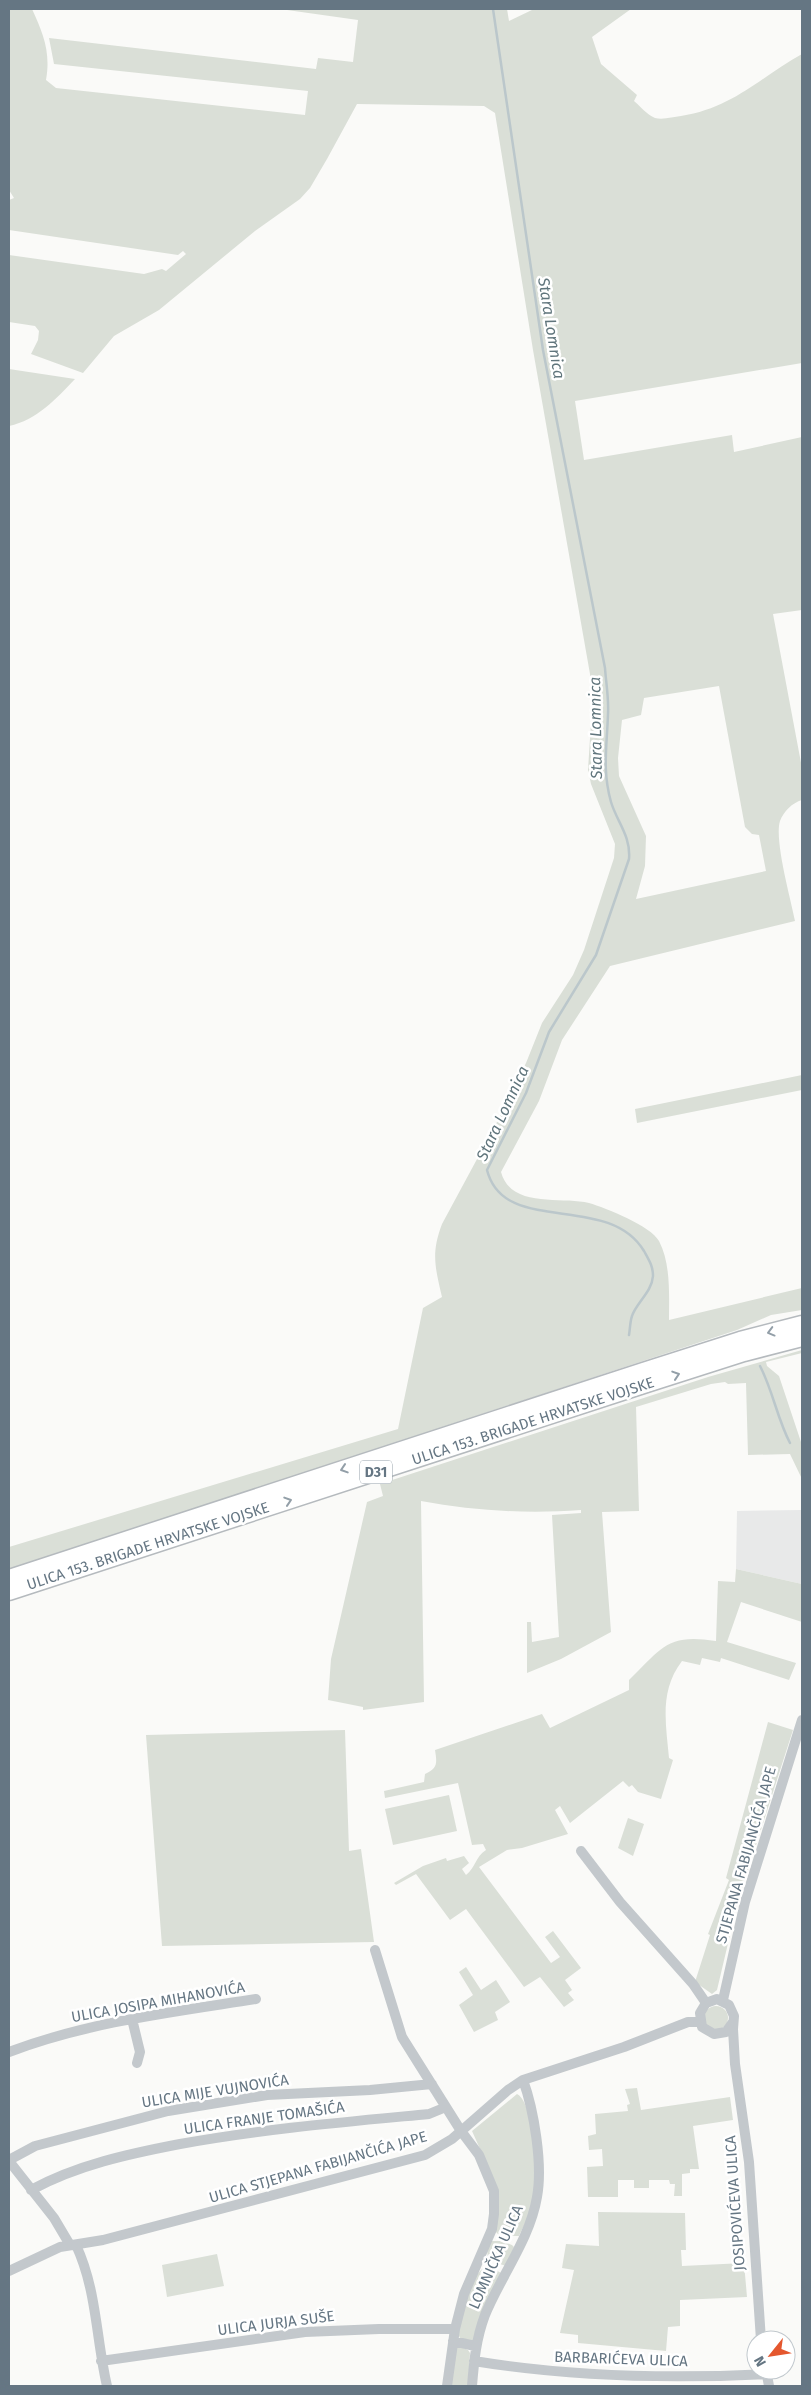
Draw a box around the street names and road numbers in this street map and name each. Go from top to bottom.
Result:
street label: ULICA 153. BRIGADE HRVATSKE VOJSKE [410,1373,656,1469]
road number: D31 [360,1460,392,1484]
street label: ULICA 153. BRIGADE HRVATSKE VOJSKE [25,1498,271,1594]
street label: STJEPANA FABIJANČIĆA JAPE [712,1765,780,1945]
street label: ULICA JOSIPA MIHANOVIĆA [70,1978,247,2026]
street label: ULICA MIJE VUJNOVIĆA [140,2070,290,2112]
street label: ULICA FRANJE TOMAŠIĆA [183,2098,346,2138]
street label: ULICA STJEPANA FABIJANČIĆA JAPE [207,2127,429,2207]
street label: JOSIPOVIĆEVA ULICA [721,2134,749,2271]
street label: LOMNIČKA ULICA [465,2202,527,2312]
street label: ULICA JURJA SUŠE [217,2307,335,2339]
street label: BARBARIĆEVA ULICA [554,2348,689,2370]

